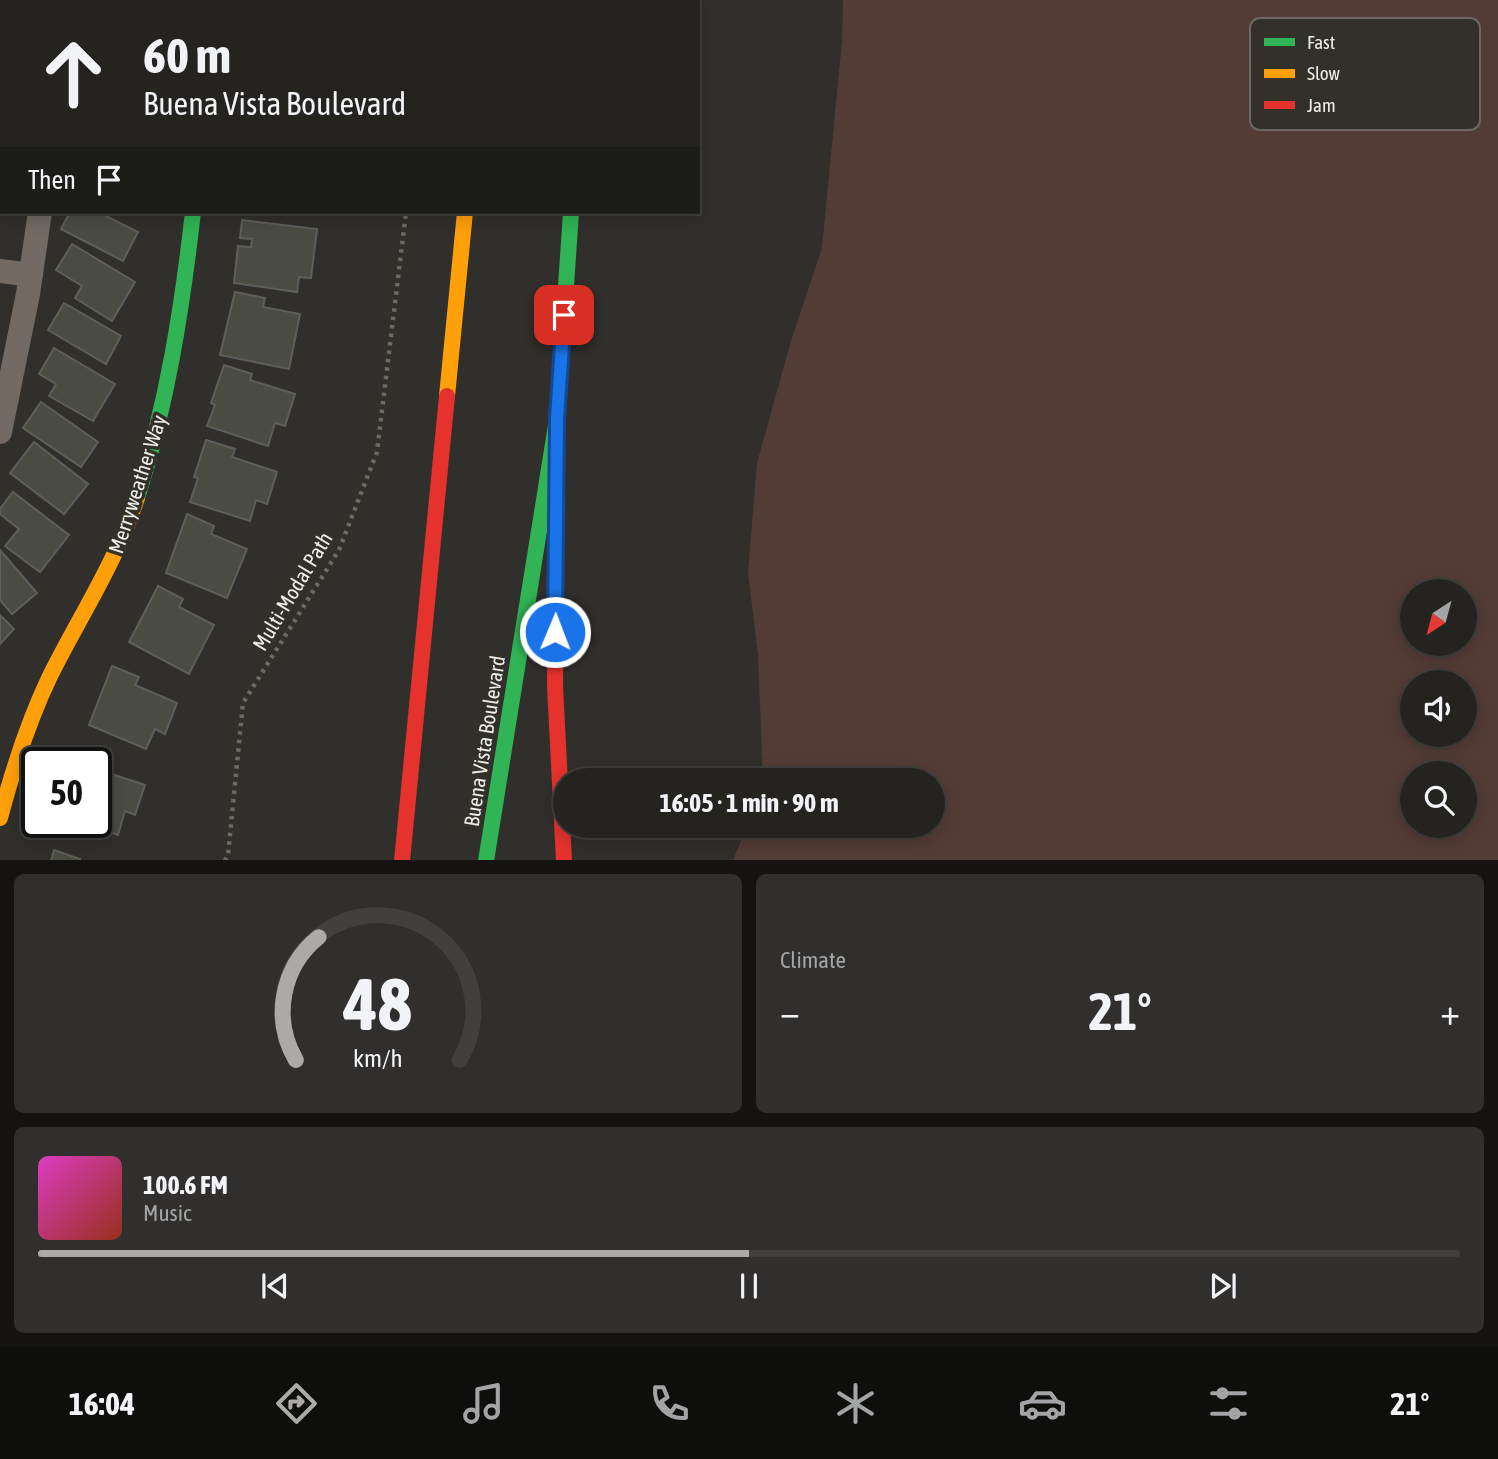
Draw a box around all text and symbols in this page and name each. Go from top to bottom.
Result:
legend [1250,18,1480,130]
text: 60 m [143,27,231,83]
icon: ahead [28,28,119,119]
text: Fast [1307,31,1335,53]
text: Slow [1307,62,1341,84]
text: Buena Vista Boulevard [143,85,406,122]
text: Jam [1307,94,1336,116]
icon: arrive [90,161,128,199]
text: Then [28,165,76,195]
pin [534,285,594,345]
icon: arrive [545,296,583,334]
street label: Merryweather Way [103,411,171,556]
street label: Multi-Modal Path [247,527,337,655]
north arrow [1400,579,1477,656]
map controls [1400,579,1477,838]
position arrow [518,595,592,669]
street label: Buena Vista Boulevard [459,654,509,828]
button: sound [1400,670,1477,747]
speed limit sign: 50 [21,747,112,838]
button: search [1400,761,1477,838]
text: 16:05 · 1 min · 90 m [659,788,839,818]
text: Climate [780,947,846,973]
text: 48 [343,962,412,1045]
text: 21° [1088,981,1152,1041]
text: − [780,990,800,1033]
text: + [1440,990,1460,1033]
text: km/h [353,1043,403,1071]
text: 100.6 FM [143,1170,228,1200]
text: Music [143,1200,191,1226]
icon: previous [256,1267,294,1305]
icon: pause [730,1267,768,1305]
icon: next [1204,1267,1242,1305]
icon: directions [272,1379,321,1428]
icon: music [459,1379,508,1428]
icon: phone [645,1379,694,1428]
icon: climate [831,1379,880,1428]
icon: car [1018,1379,1067,1428]
icon: filters [1204,1379,1253,1428]
text: 16:04 [69,1385,135,1422]
text: 21° [1390,1385,1429,1422]

